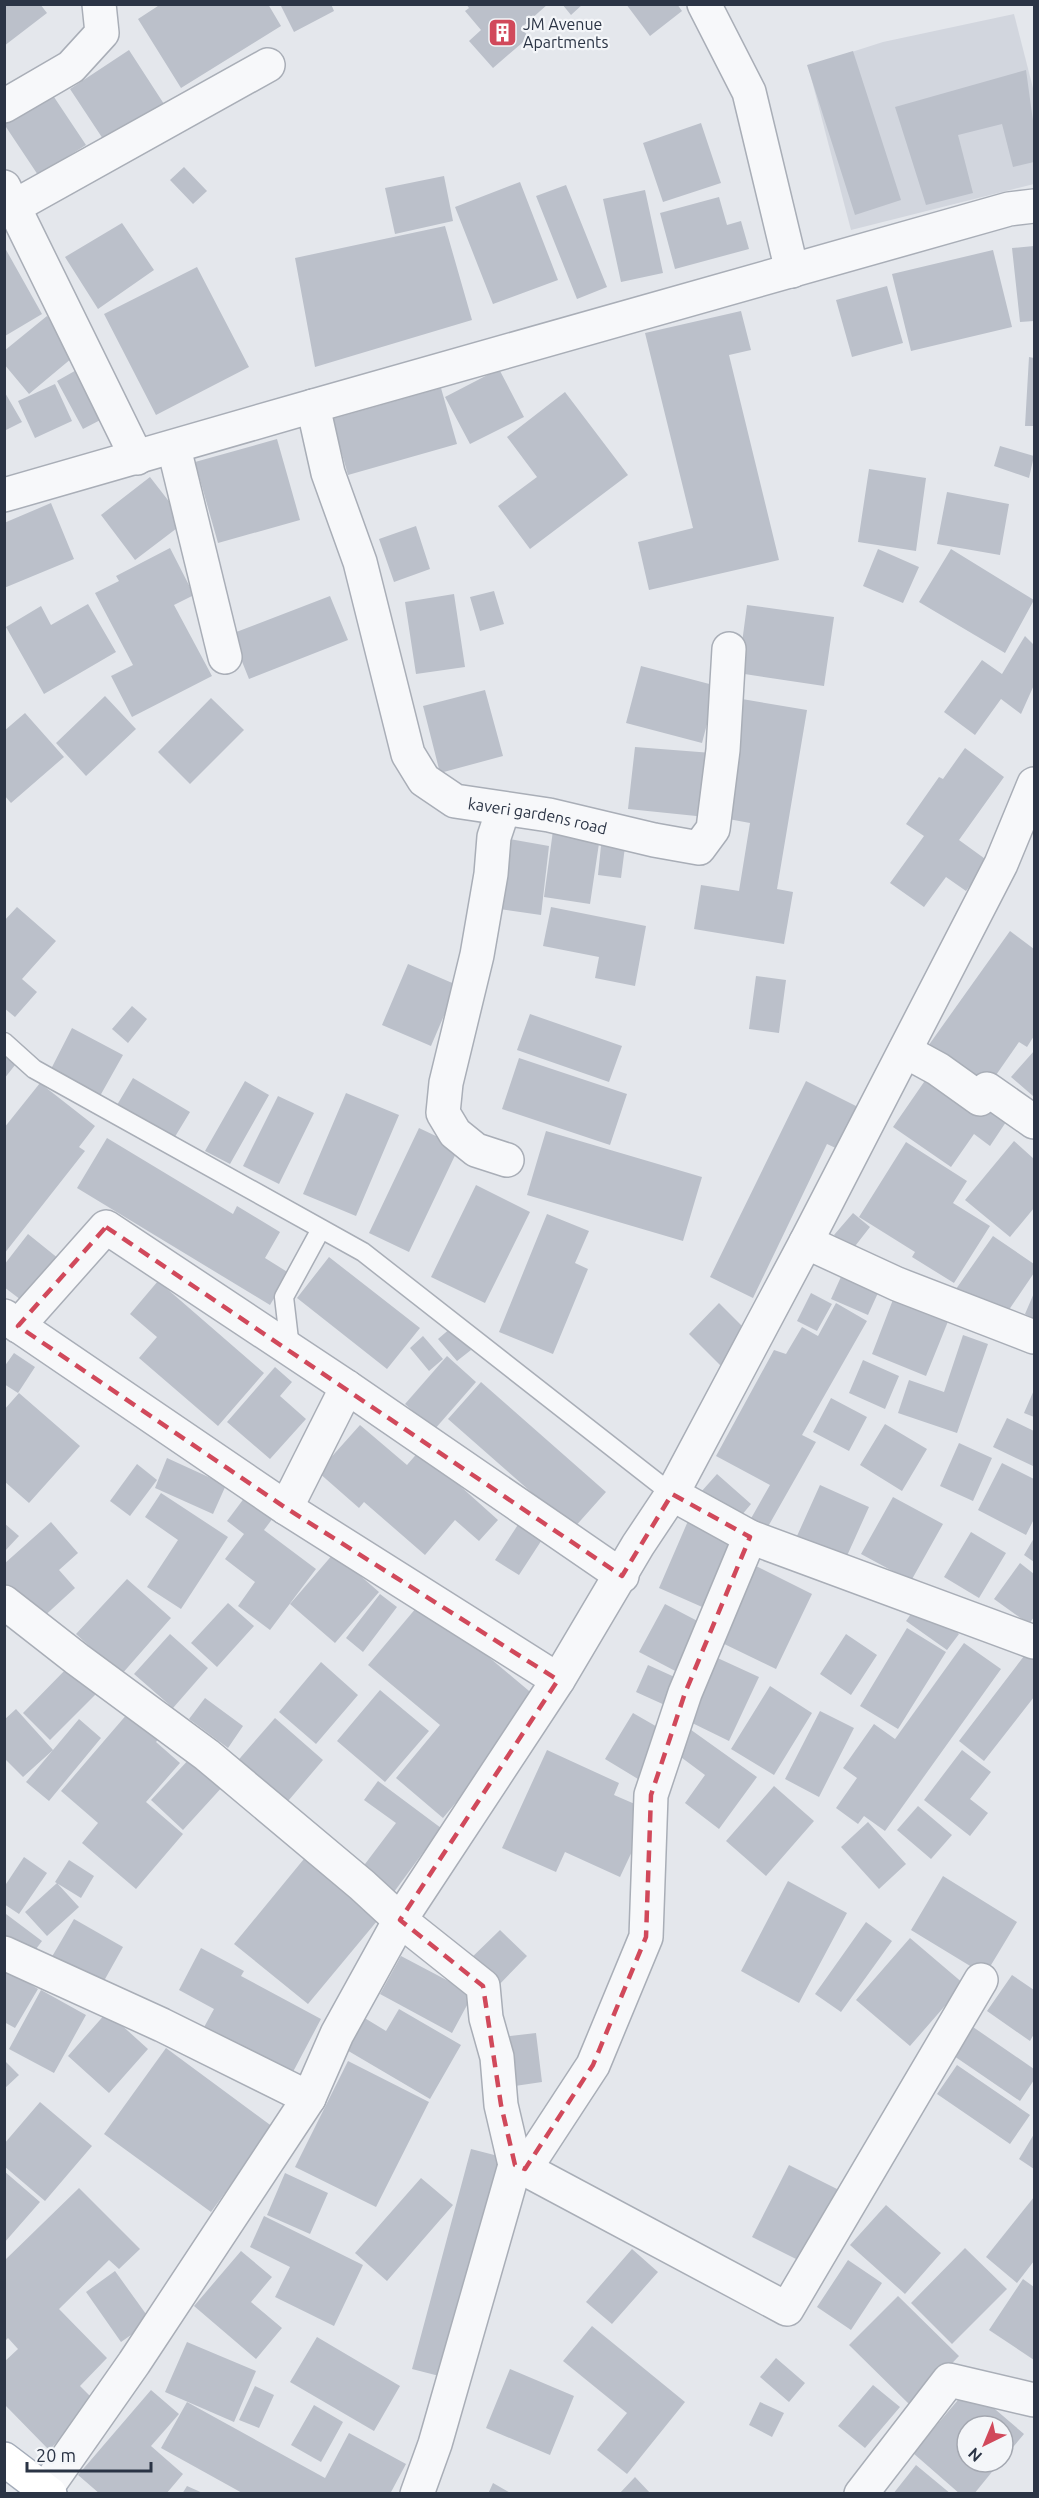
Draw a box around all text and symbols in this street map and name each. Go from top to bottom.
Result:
place label: JM Avenue Apartments [523,15,608,51]
building icon: JM Avenue Apartments [486,17,518,49]
street label: kaveri gardens road [467,794,609,838]
north arrow [955,2414,1015,2474]
scale bar [27,2435,152,2473]
text: N [964,2444,985,2466]
text: 20 m [36,2445,76,2465]

